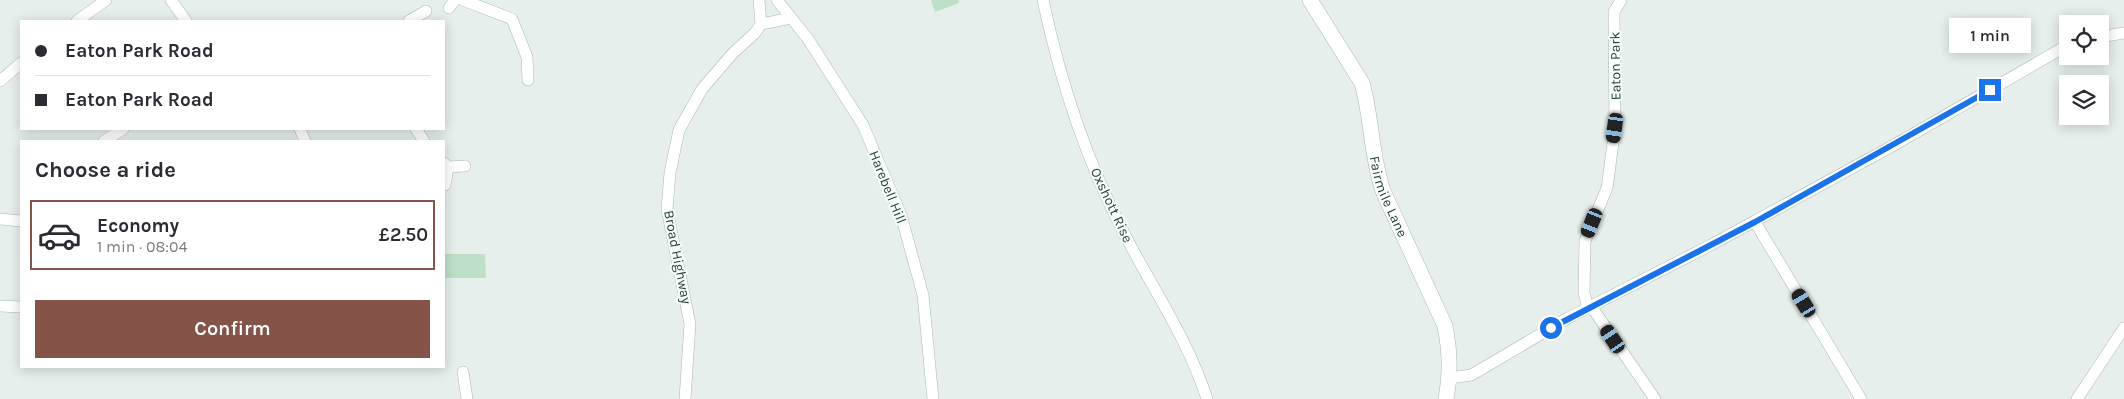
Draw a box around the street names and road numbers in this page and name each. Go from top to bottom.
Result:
street label: Eaton Park [1606,31,1625,100]
street label: Harebell Hill [865,148,910,226]
street label: Fairmile Lane [1366,155,1411,240]
street label: Oxshott Rise [1087,165,1136,245]
street label: Broad Highway [660,209,695,306]

